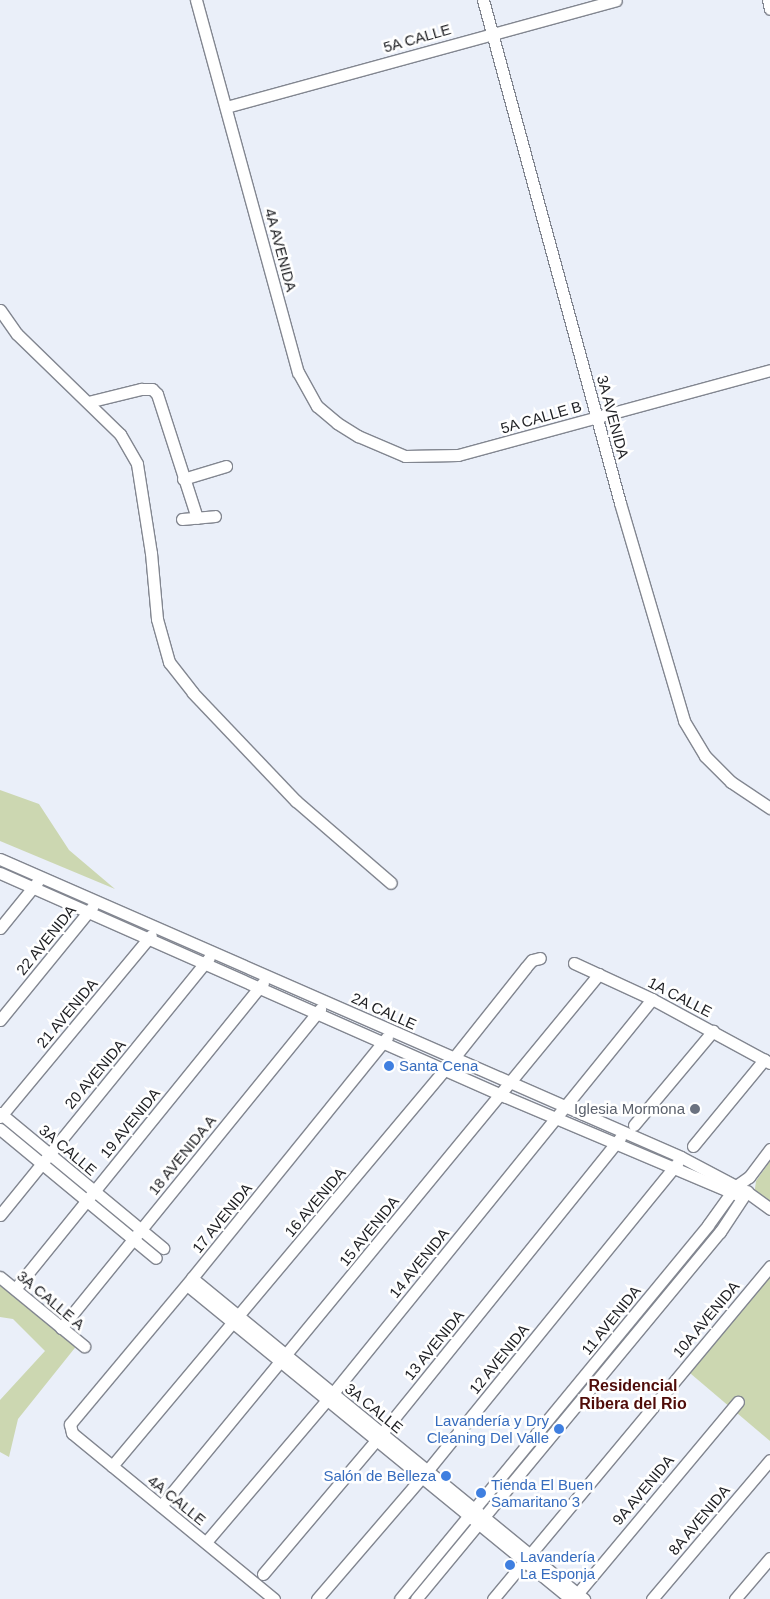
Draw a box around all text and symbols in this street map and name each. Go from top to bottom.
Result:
street label: 5A CALLE [381,20,453,56]
street label: 4A AVENIDA [261,206,301,294]
street label: 3A AVENIDA [593,373,633,461]
street label: 5A CALLE B [498,397,584,437]
street label: 22 AVENIDA [12,901,80,979]
street label: 1A CALLE [645,973,715,1021]
street label: 21 AVENIDA [33,974,101,1052]
street label: 2A CALLE [348,989,420,1033]
street label: 20 AVENIDA [61,1035,129,1113]
place label: Santa Cena [399,1057,478,1075]
marker: Santa Cena [383,1060,395,1072]
street label: 19 AVENIDA [96,1084,164,1162]
place label: Iglesia Mormona [574,1100,685,1118]
marker: Iglesia Mormona [689,1103,701,1115]
street label: 18 AVENIDA A [144,1111,220,1199]
street label: 3A CALLE [35,1121,101,1179]
street label: 16 AVENIDA [281,1163,349,1241]
street label: 17 AVENIDA [188,1179,256,1257]
street label: 15 AVENIDA [335,1192,403,1270]
street label: 14 AVENIDA [385,1224,453,1302]
street label: 3A CALLE A [13,1266,89,1334]
street label: 10A AVENIDA [668,1277,744,1361]
street label: 11 AVENIDA [577,1282,645,1358]
street label: 13 AVENIDA [400,1306,468,1384]
street label: 12 AVENIDA [465,1320,533,1398]
district label: Residencial Ribera del Rio [579,1376,687,1414]
street label: 3A CALLE [341,1379,407,1437]
place label: Lavandería y Dry Cleaning Del Valle [427,1411,549,1446]
marker: Lavandería y Dry Cleaning Del Valle [553,1423,565,1435]
street label: 9A AVENIDA [608,1451,678,1529]
place label: Salón de Belleza [323,1467,436,1485]
marker: Salón de Belleza [440,1470,452,1482]
street label: 4A CALLE [144,1471,210,1529]
place label: Tienda El Buen Samaritano 3 [491,1475,593,1510]
street label: 8A AVENIDA [664,1481,734,1559]
marker: Tienda El Buen Samaritano 3 [475,1487,487,1499]
place label: Lavandería La Esponja [520,1547,595,1582]
marker: Lavandería La Esponja [504,1559,516,1571]

